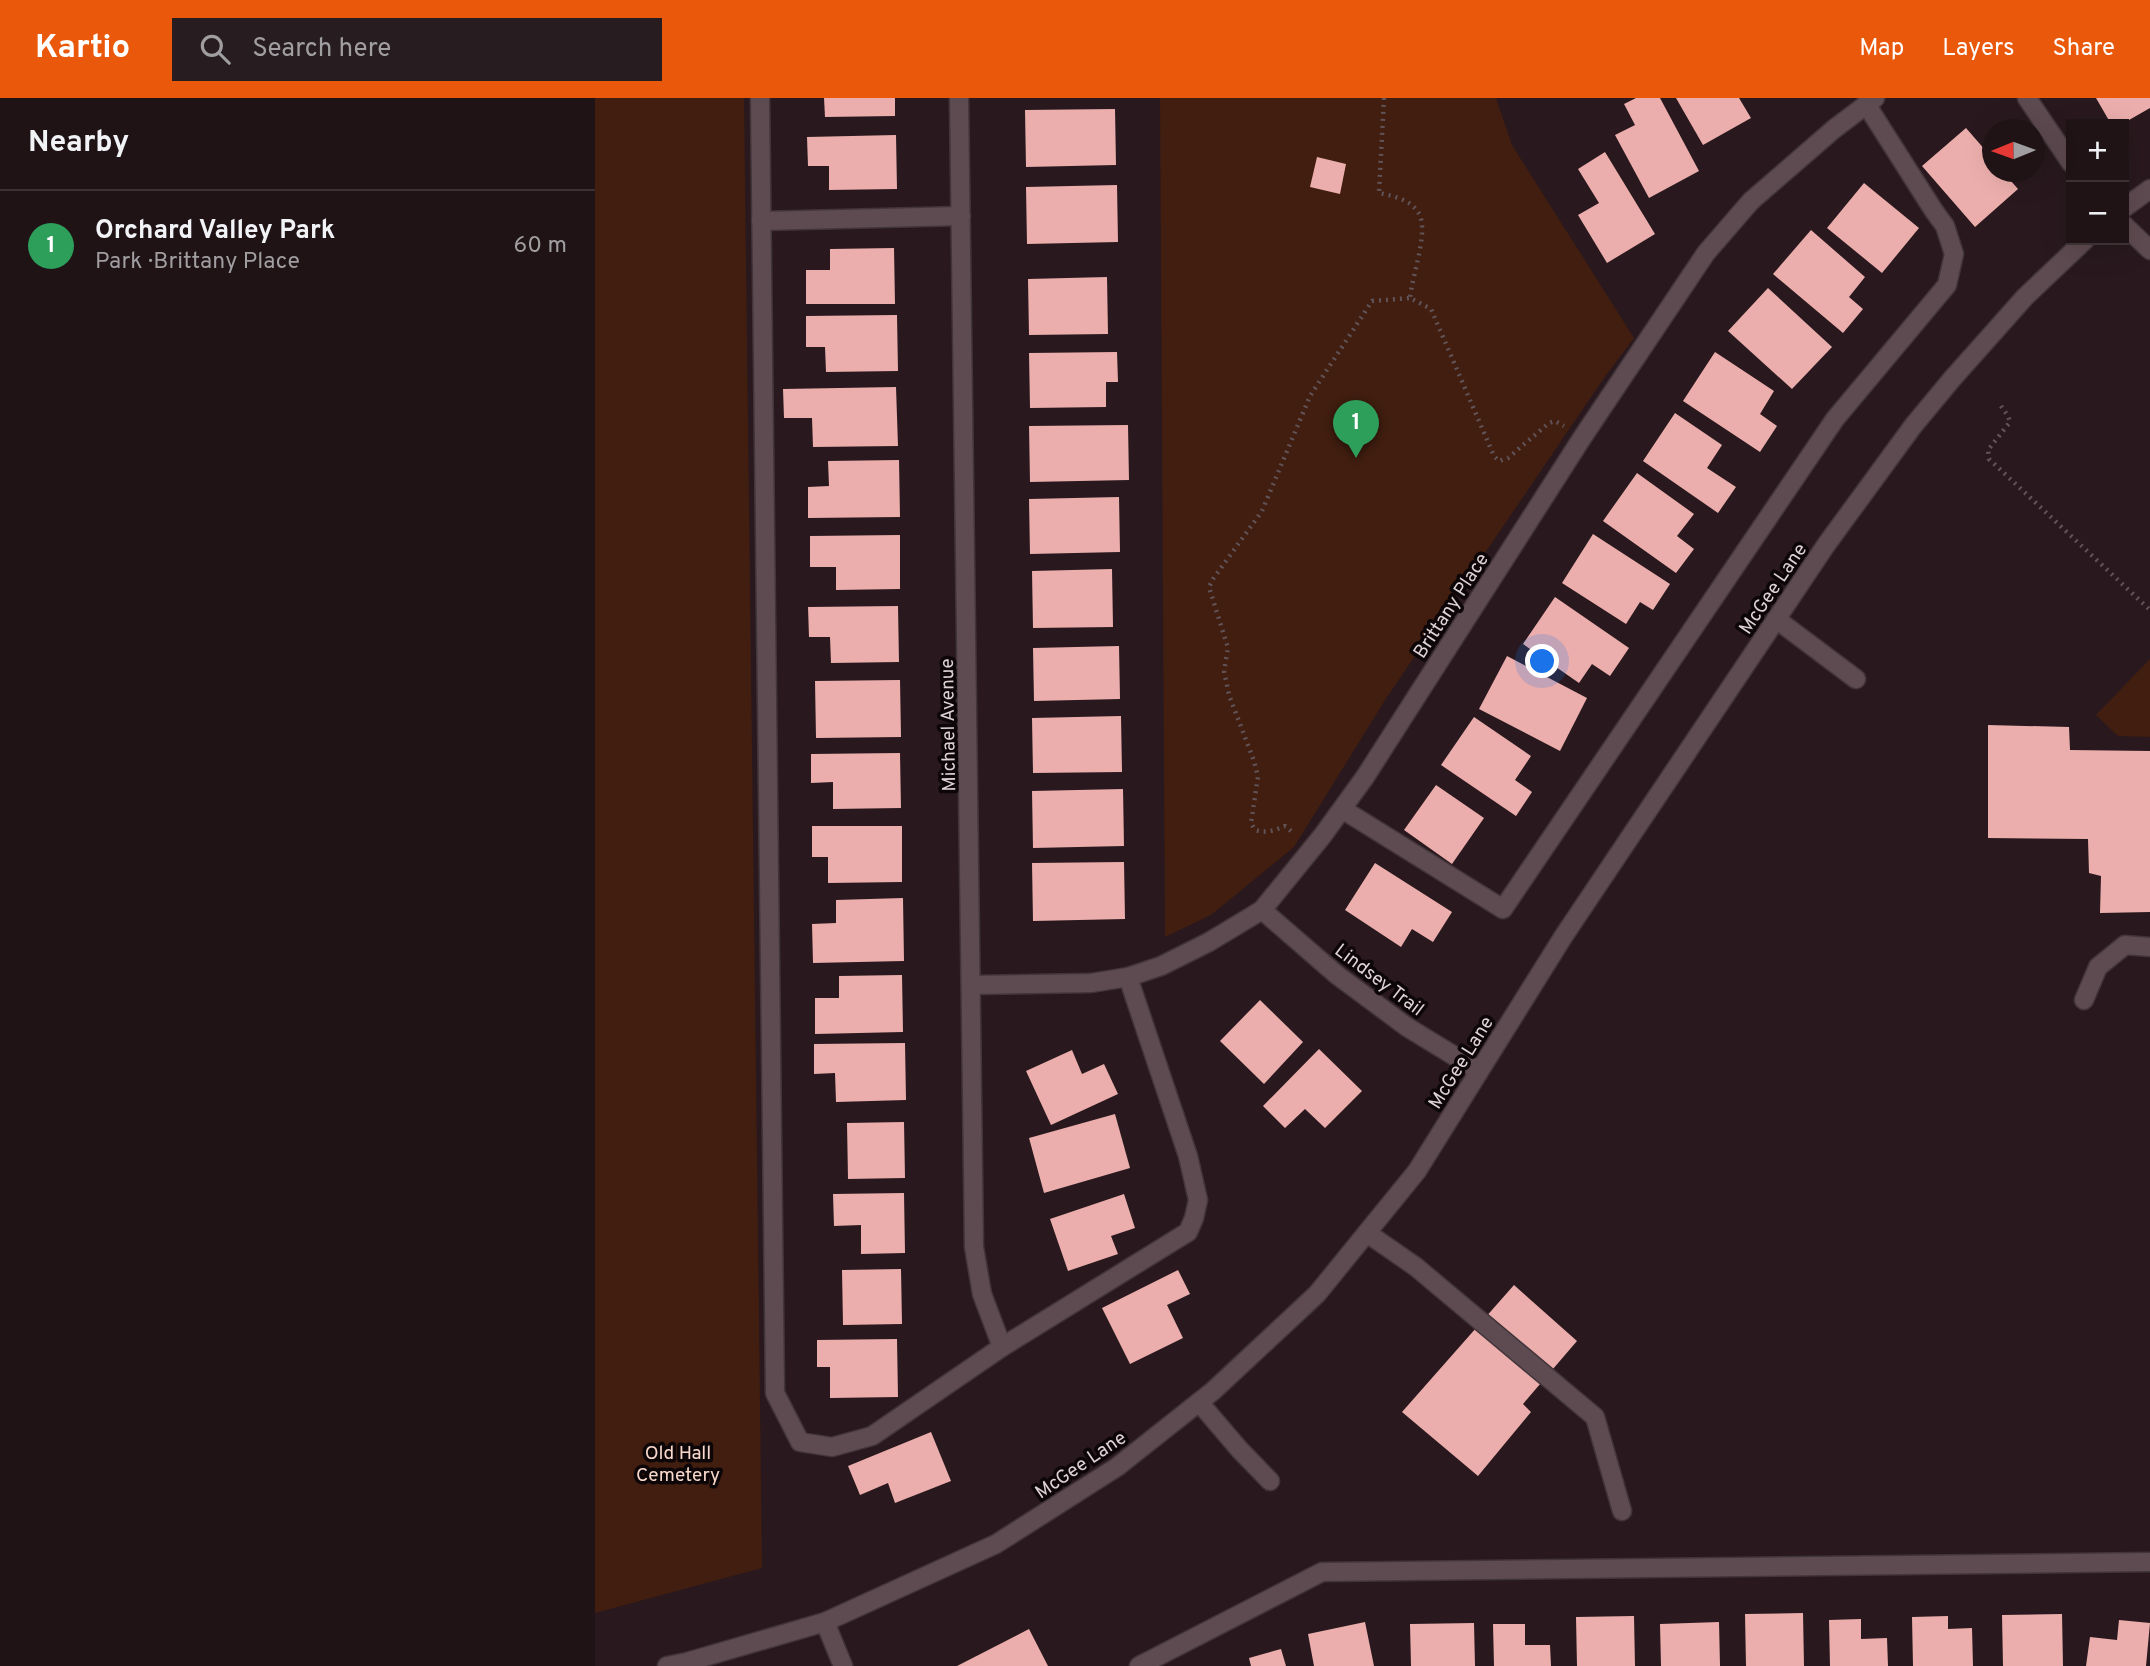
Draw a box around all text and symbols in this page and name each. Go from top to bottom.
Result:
search box [172,18,662,81]
text: Kartio [35,28,130,70]
icon: search [196,30,234,68]
text: Search here [252,33,391,66]
text: Map [1859,34,1904,64]
text: Layers [1942,34,2014,64]
text: Share [2052,34,2115,64]
north arrow [1982,119,2045,182]
map controls [2066,119,2129,245]
button: + [2066,119,2129,182]
text: Nearby [28,125,129,162]
button: − [2066,182,2129,245]
text: Orchard Valley Park [95,215,335,248]
text: 1 [46,232,56,261]
text: 60 m [514,232,567,261]
text: Park · Brittany Place [95,248,300,277]
pin: 1 [1333,400,1379,458]
street label: McGee Lane [1734,539,1813,639]
street label: Brittany Place [1409,549,1495,663]
your location [1525,644,1559,678]
street label: Michael Avenue [936,658,962,792]
street label: Lindsey Trail [1329,939,1428,1022]
street label: McGee Lane [1424,1012,1500,1114]
street label: McGee Lane [1031,1426,1131,1505]
park label: Old Hall Cemetery [636,1442,720,1488]

